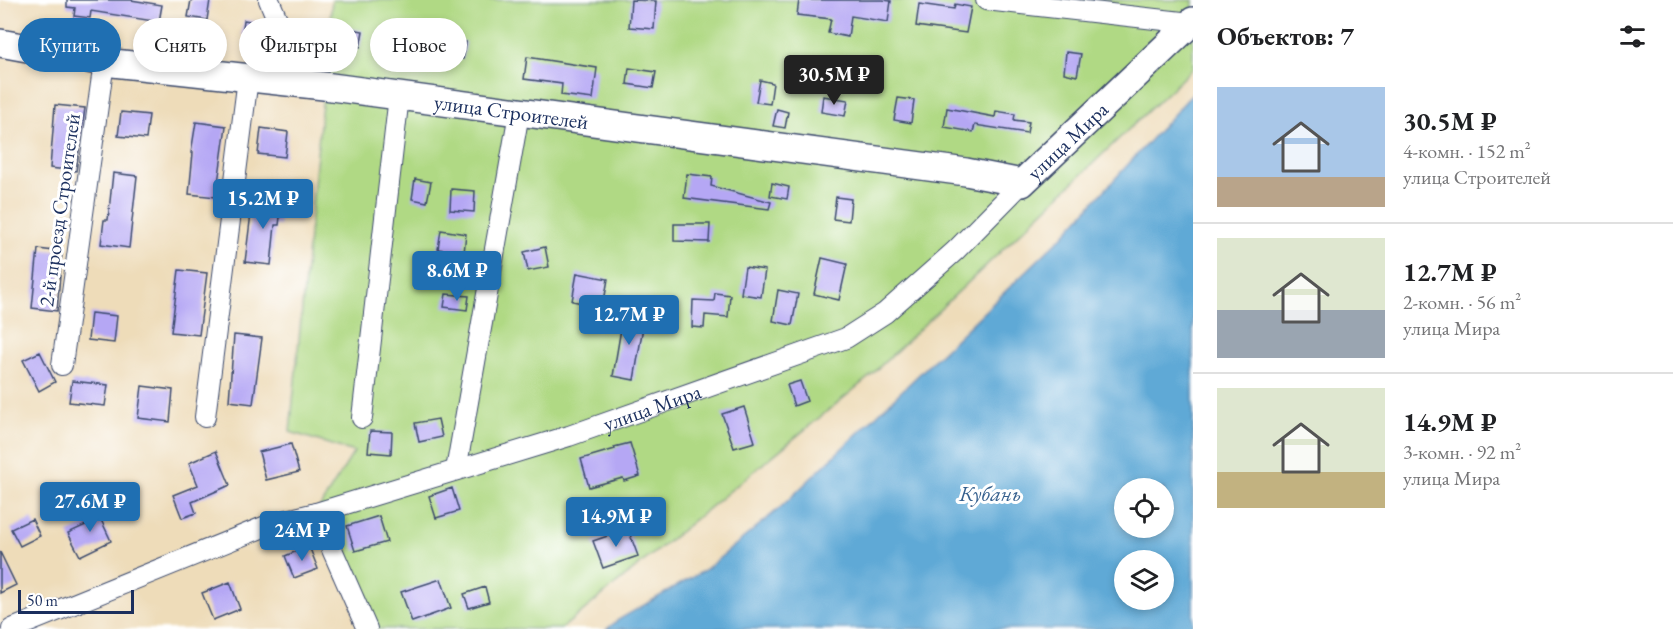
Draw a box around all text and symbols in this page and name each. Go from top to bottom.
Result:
chip: Купить [18,18,121,72]
chip: Снять [133,18,227,72]
chip: Фильтры [239,18,358,72]
chip: Новое [370,18,467,72]
text: Объектов: 7 [1217,19,1354,53]
icon: filters [1616,20,1649,53]
pin: 30.5M ₽ [779,55,889,106]
text: 30.5M ₽ [798,61,870,87]
street label: улица Строителей [432,87,590,135]
street label: улица Мира [1021,95,1114,185]
text: 30.5M ₽ [1403,104,1497,138]
icon: home [1265,111,1337,183]
street label: 2-й проезд Строителей [32,112,86,308]
text: 4-комн. · 152 m² [1403,138,1531,164]
text: улица Строителей [1403,164,1551,190]
pin: 15.2M ₽ [208,179,318,230]
text: 15.2M ₽ [227,185,299,211]
pin: 8.6M ₽ [408,251,506,302]
text: 12.7M ₽ [1403,255,1497,289]
text: 8.6M ₽ [426,257,488,283]
icon: home [1265,262,1337,334]
text: 2-комн. · 56 m² [1403,289,1521,315]
pin: 12.7M ₽ [574,295,684,346]
text: 12.7M ₽ [593,301,665,327]
text: улица Мира [1403,315,1500,341]
street label: улица Мира [599,377,705,437]
text: 14.9M ₽ [1403,405,1497,439]
icon: home [1265,412,1337,484]
text: 3-комн. · 92 m² [1403,439,1521,465]
text: улица Мира [1403,465,1500,491]
map controls [1114,478,1174,610]
button: locate [1114,478,1174,538]
water label: Кубань [958,479,1021,508]
pin: 27.6M ₽ [35,482,145,533]
text: 27.6M ₽ [54,488,126,514]
pin: 14.9M ₽ [561,497,671,548]
text: 14.9M ₽ [580,503,652,529]
pin: 24M ₽ [260,511,344,562]
text: 24M ₽ [274,517,330,543]
button: layers [1114,550,1174,610]
scale bar [18,587,134,614]
text: 50 m [27,590,58,611]

